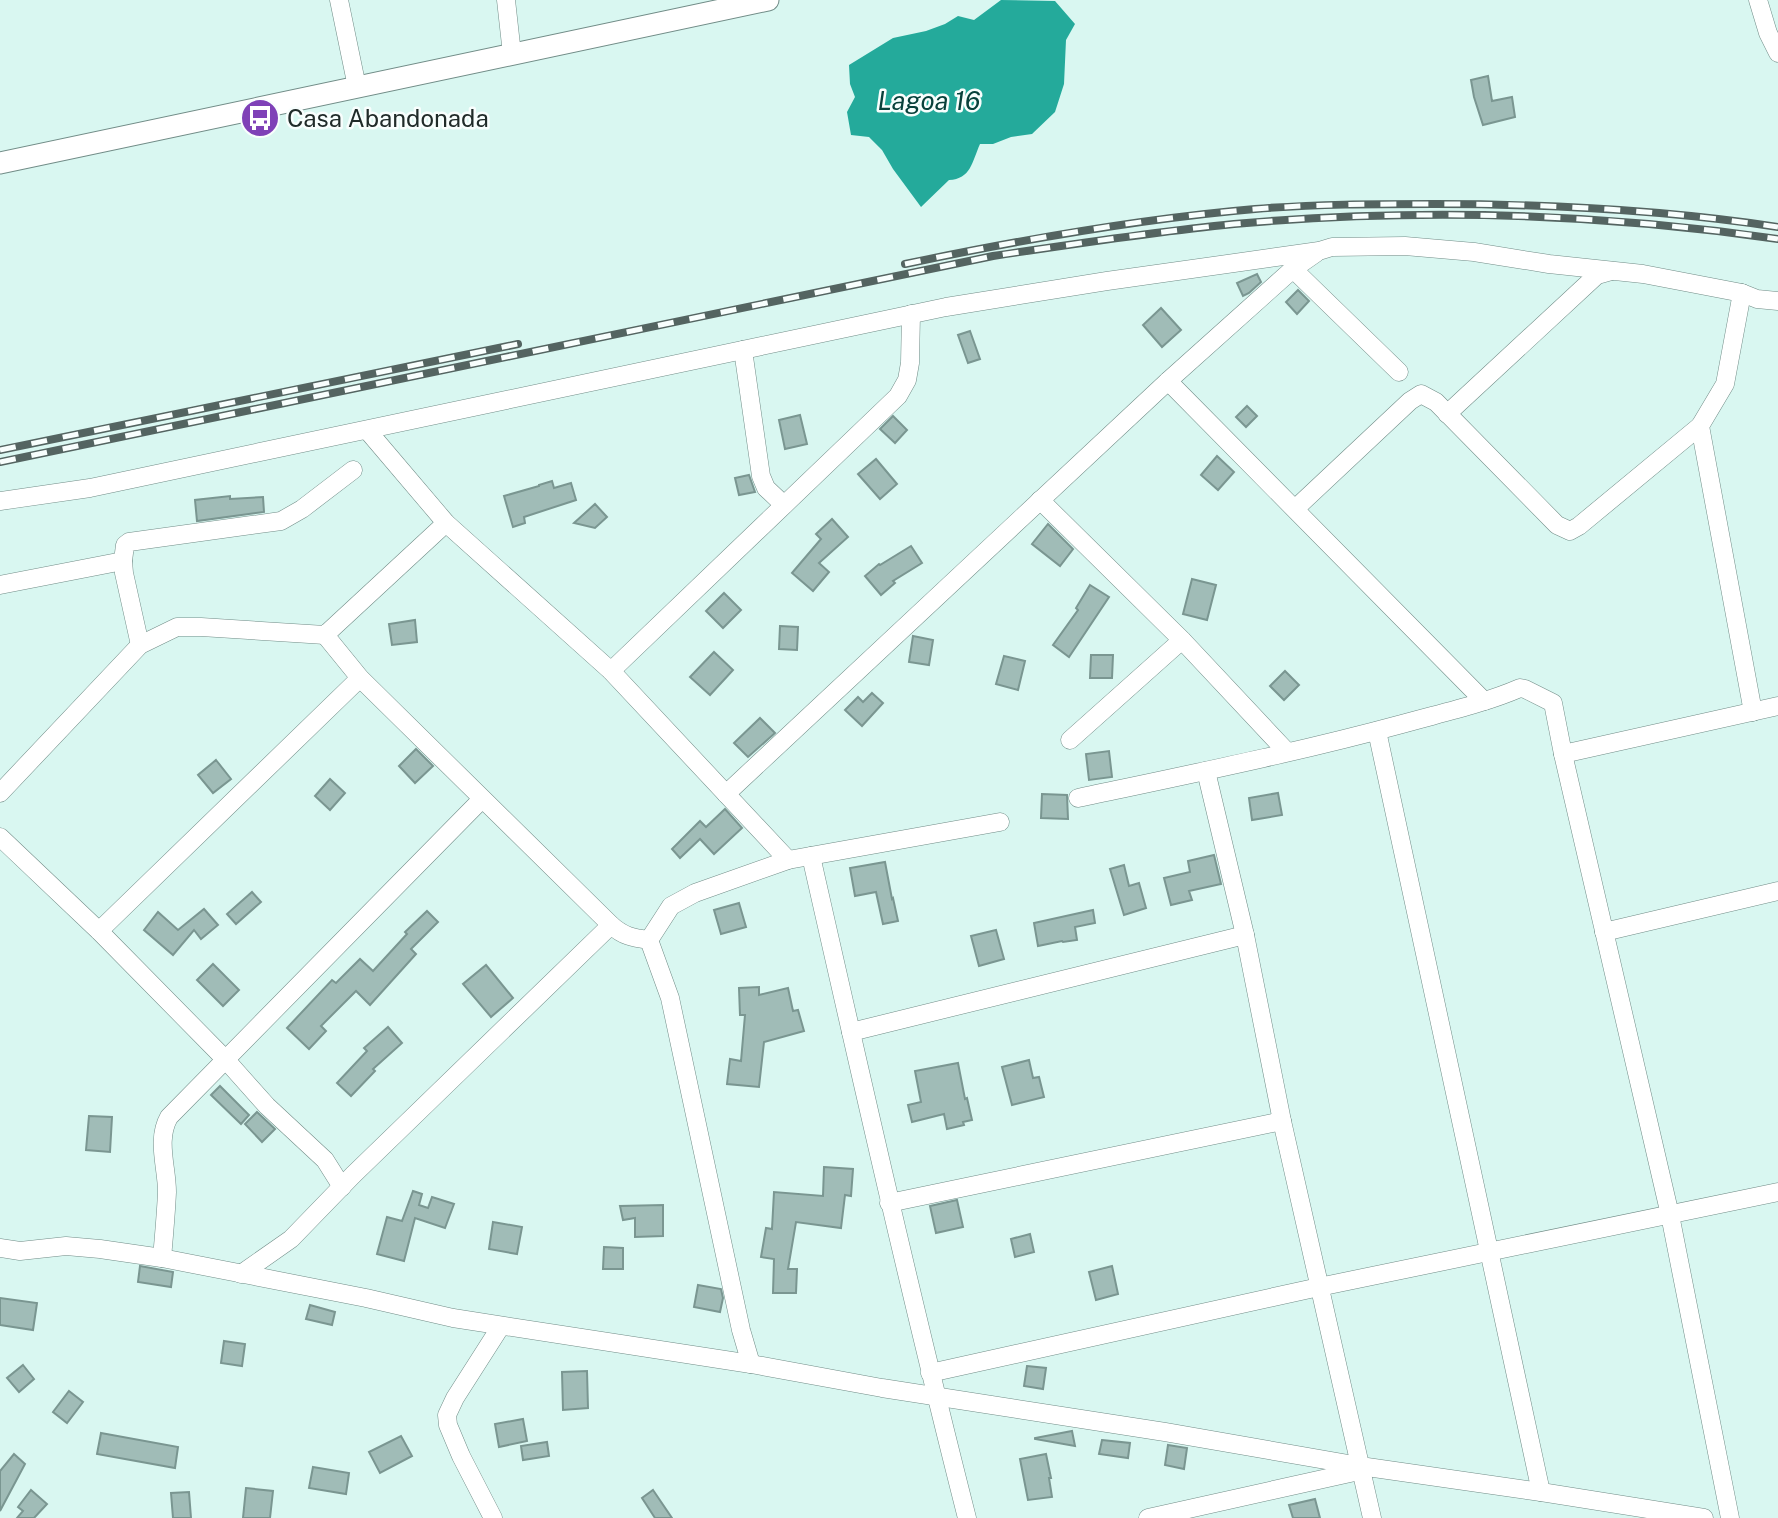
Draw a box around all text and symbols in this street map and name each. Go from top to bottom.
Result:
water label: Lagoa 16 [878,85,981,116]
bus stop icon: Casa Abandonada [239,97,281,139]
place label: Casa Abandonada [287,104,489,132]

